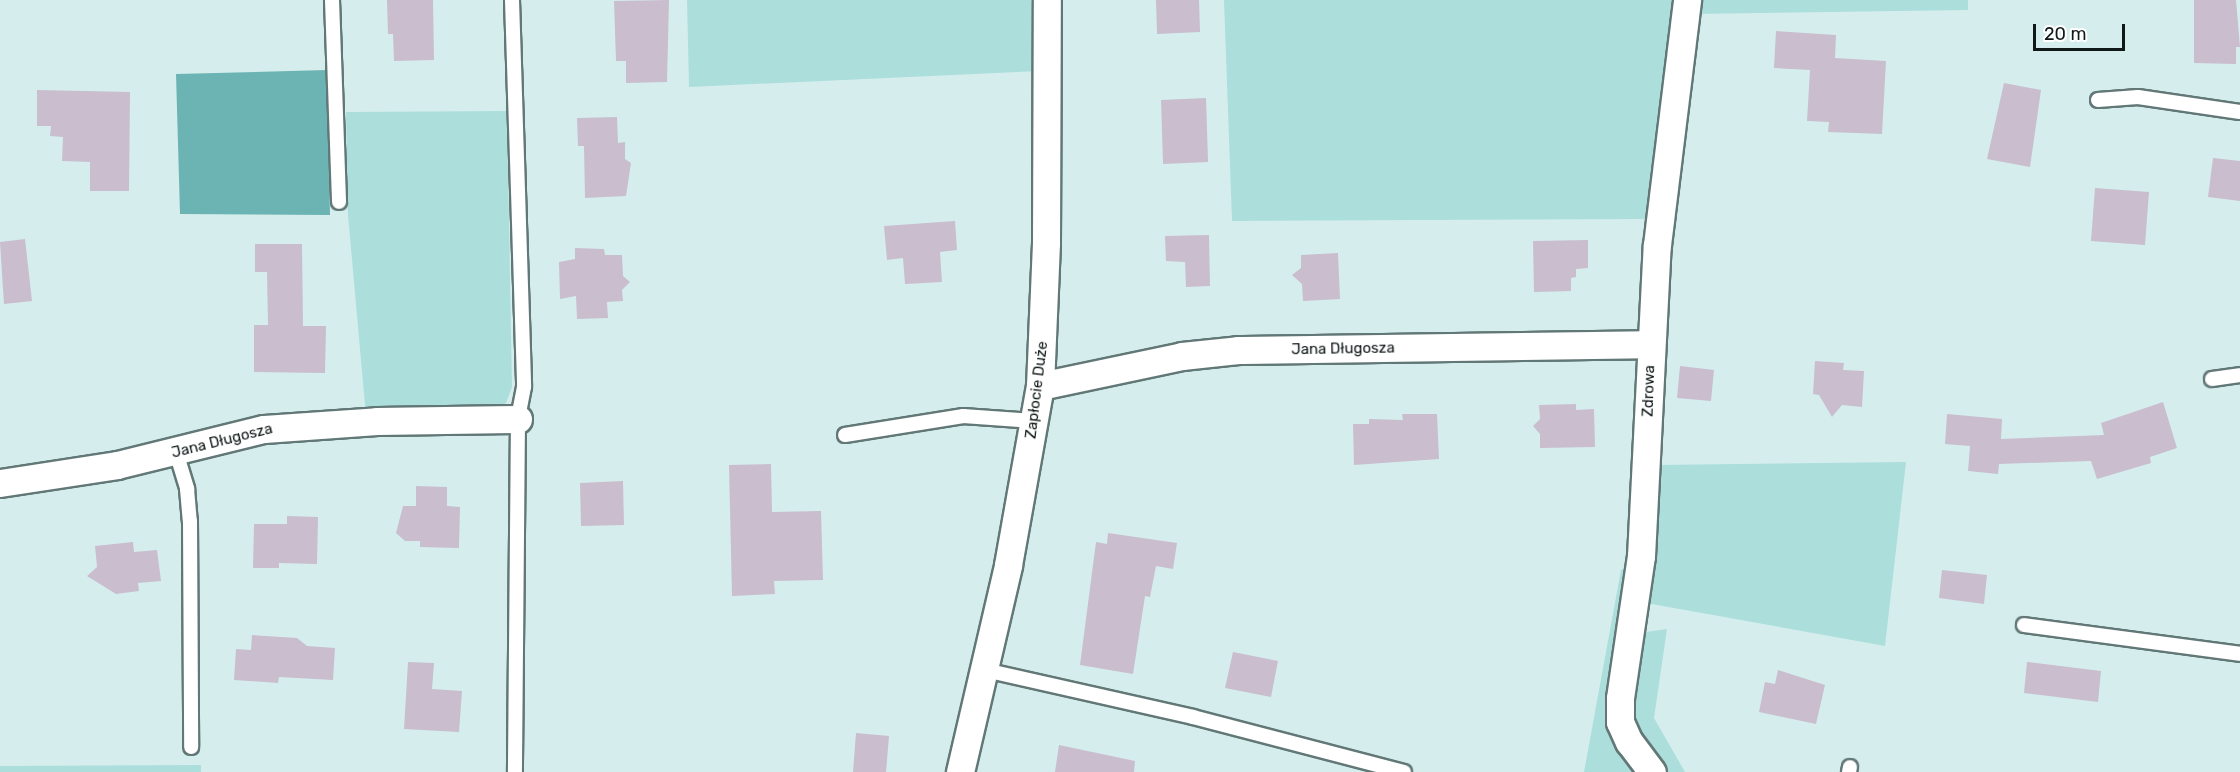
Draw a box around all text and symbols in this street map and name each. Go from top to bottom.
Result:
scale bar [2036,12,2128,50]
text: 20 m [2044,23,2086,45]
street label: Jana Długosza [1291,339,1395,359]
street label: Zapłocie Duże [1022,340,1052,440]
street label: Zdrowa [1639,365,1659,417]
street label: Jana Długosza [170,420,274,462]

